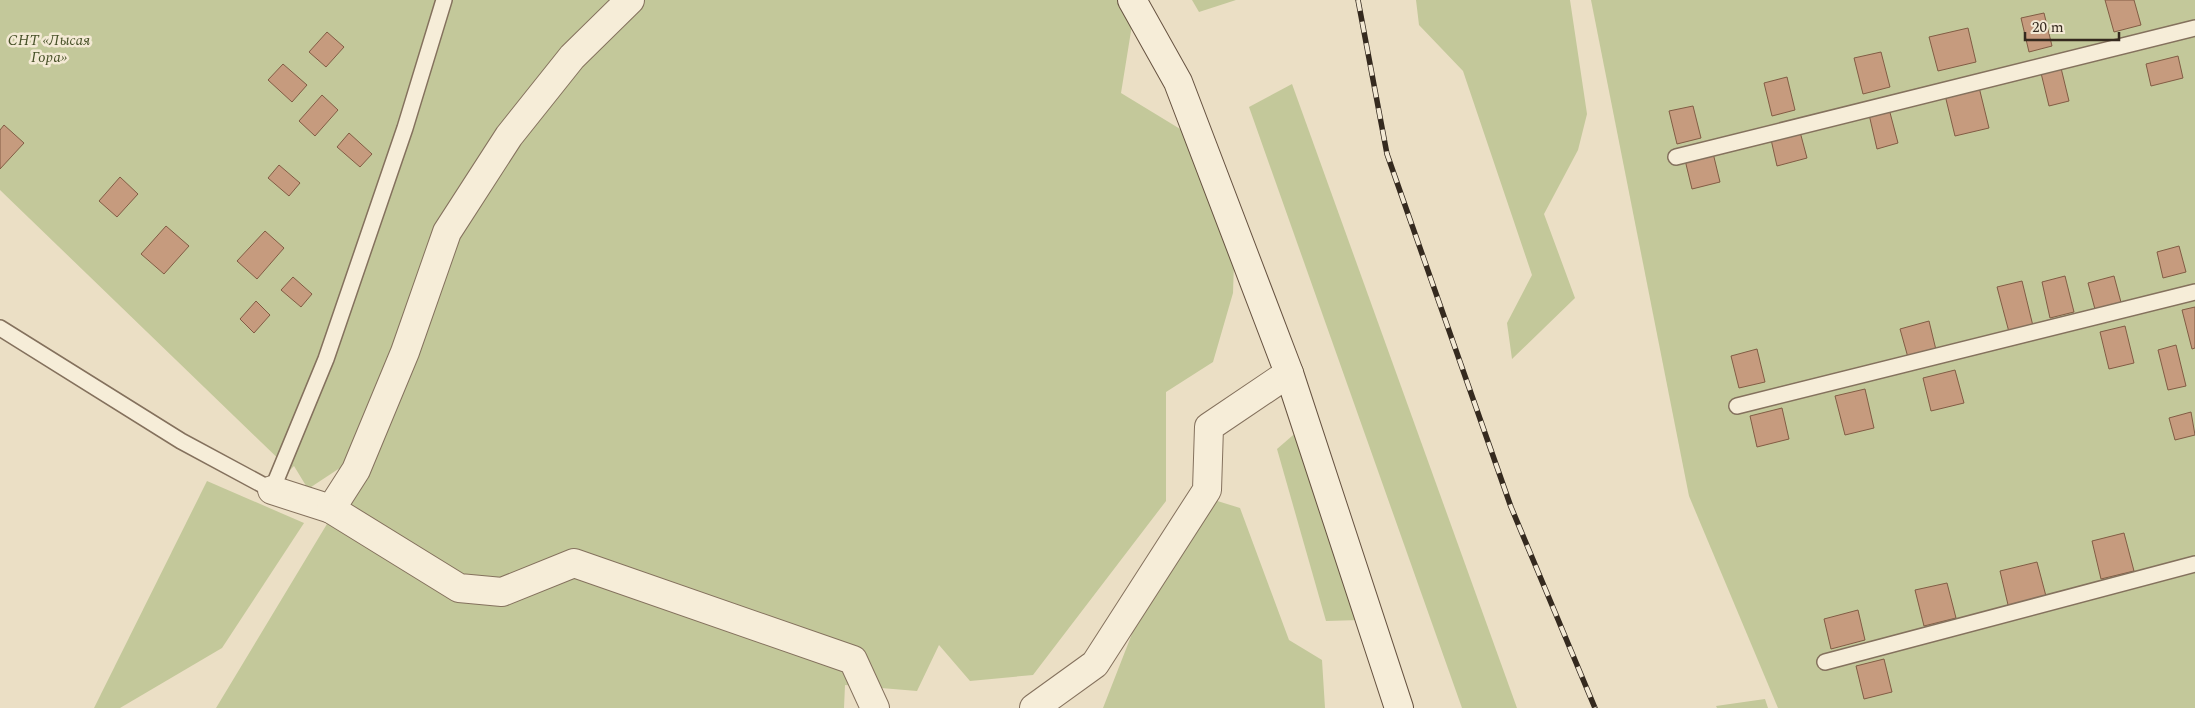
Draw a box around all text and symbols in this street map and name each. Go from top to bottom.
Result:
scale bar [2025,10,2119,42]
text: 20 m [2032,16,2064,39]
park label: СНТ «Лысая Гора» [8,29,90,69]

